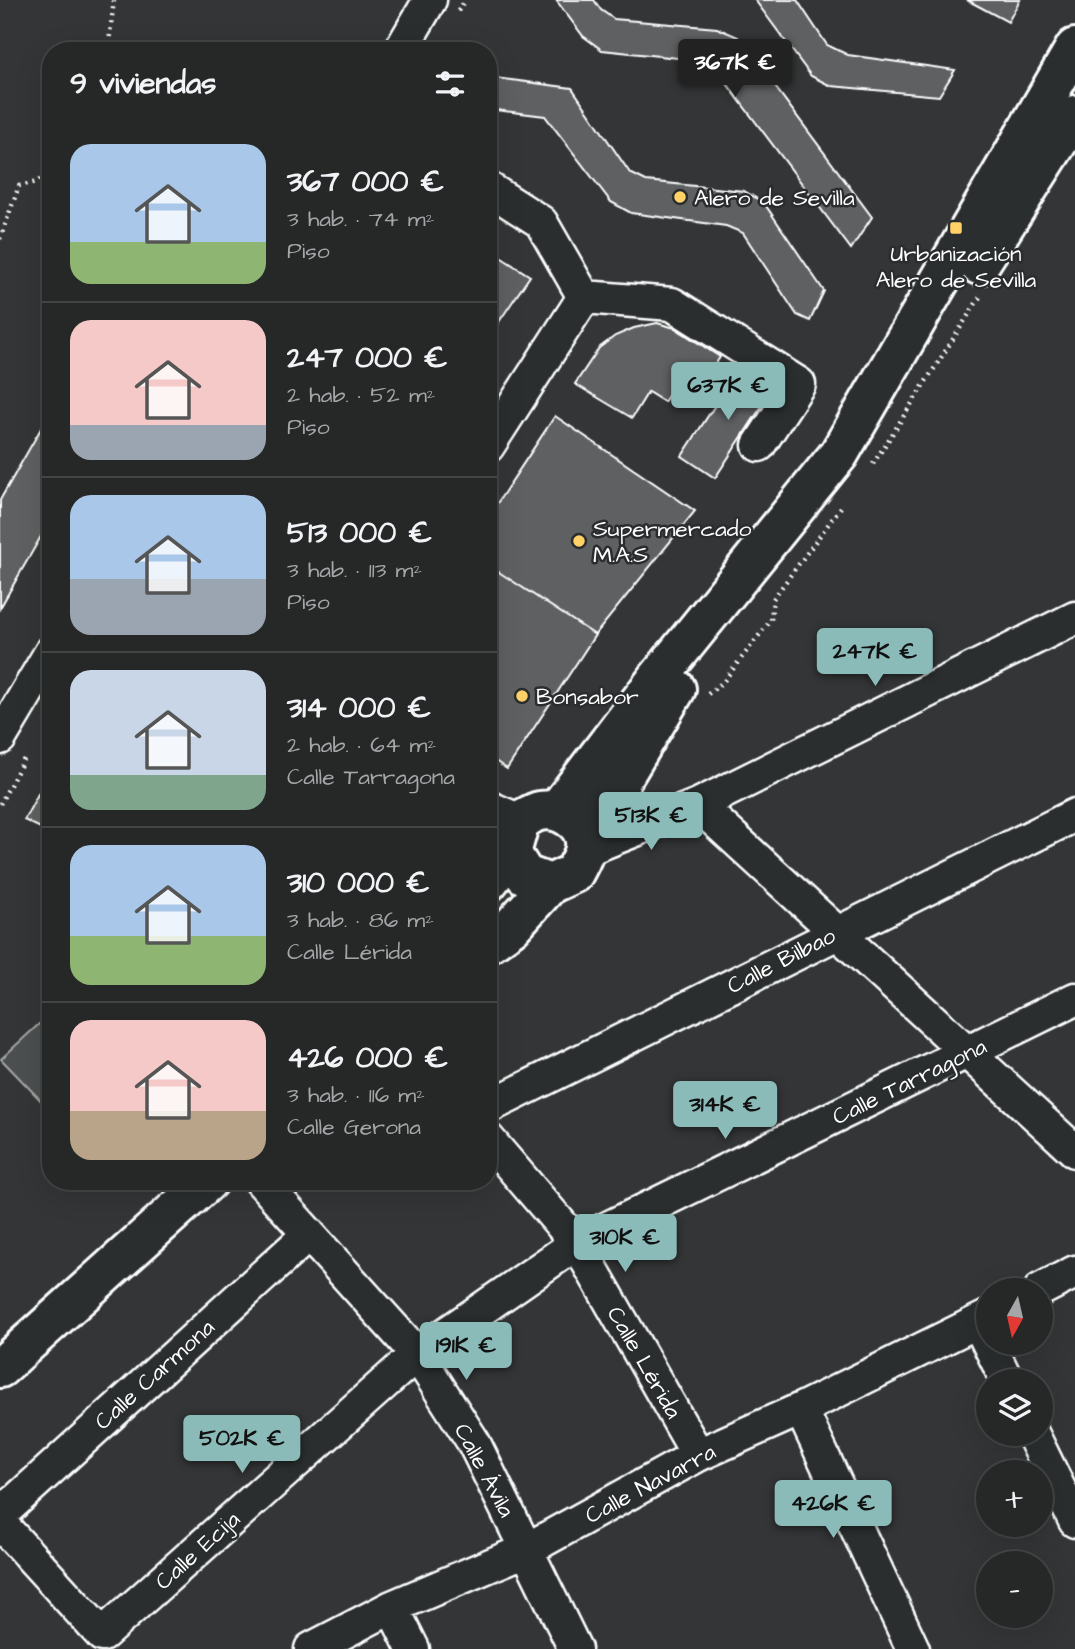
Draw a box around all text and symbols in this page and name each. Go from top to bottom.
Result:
pin: 367K € [678,40,792,99]
text: 367K € [694,46,776,78]
text: 9 viviendas [70,63,216,105]
icon: filters [431,65,469,103]
text: 367 000 € [287,161,444,203]
icon: home [126,172,210,256]
place label: Alero de Sevilla [694,182,855,214]
marker: Alero de Sevilla [672,189,688,205]
text: 3 hab. · 74 m² [287,203,434,235]
marker: Urbanización Alero de Sevilla [948,220,964,236]
text: Piso [287,235,330,267]
place label: Urbanización Alero de Sevilla [876,238,1037,296]
text: 247 000 € [287,337,448,379]
icon: home [126,348,210,432]
pin: 637K € [671,362,785,422]
text: 637K € [687,369,769,401]
text: 2 hab. · 52 m² [287,379,435,411]
text: Piso [287,411,330,443]
text: 513 000 € [287,512,432,554]
place label: Supermercado M.A.S [593,513,751,571]
icon: home [126,523,210,607]
marker: Supermercado M.A.S [571,533,587,549]
text: 3 hab. · 113 m² [287,554,422,586]
text: Piso [287,586,330,618]
pin: 247K € [818,628,932,688]
text: 247K € [833,635,917,667]
place label: Bonsabor [536,681,639,713]
text: 314 000 € [287,687,431,729]
marker: Bonsabor [514,688,530,704]
icon: home [126,698,210,782]
text: 2 hab. · 64 m² [287,729,436,761]
text: Calle Tarragona [287,761,455,793]
pin: 513K € [594,792,708,852]
text: 513K € [615,799,687,831]
text: 310 000 € [287,862,430,904]
icon: home [126,873,210,957]
text: 3 hab. · 86 m² [287,904,434,936]
street label: Calle Bilbao [722,920,841,1002]
text: Calle Lérida [287,936,412,968]
street label: Calle Tarragona [827,1031,993,1134]
text: 426 000 € [287,1037,448,1079]
icon: home [126,1048,210,1132]
text: 3 hab. · 116 m² [287,1079,425,1111]
pin: 314K € [668,1082,782,1141]
text: 314K € [689,1088,761,1120]
text: Calle Gerona [287,1111,421,1143]
pin: 310K € [568,1214,682,1274]
text: 310K € [590,1221,660,1253]
north arrow [976,1278,1054,1354]
map controls [976,1278,1053,1628]
street label: Calle Lérida [599,1300,689,1425]
street label: Calle Carmona [88,1312,222,1437]
pin: 191K € [409,1322,523,1382]
text: 191K € [436,1329,496,1361]
button: layers [976,1369,1053,1446]
pin: 502K € [185,1416,299,1475]
street label: Calle Ávila [446,1418,522,1523]
text: 502K € [199,1422,285,1454]
street label: Calle Navarra [580,1436,722,1532]
button: + [976,1460,1053,1537]
pin: 426K € [776,1480,890,1540]
text: 426K € [791,1487,875,1519]
street label: Calle Ecija [148,1504,247,1598]
button: − [976,1551,1053,1628]

